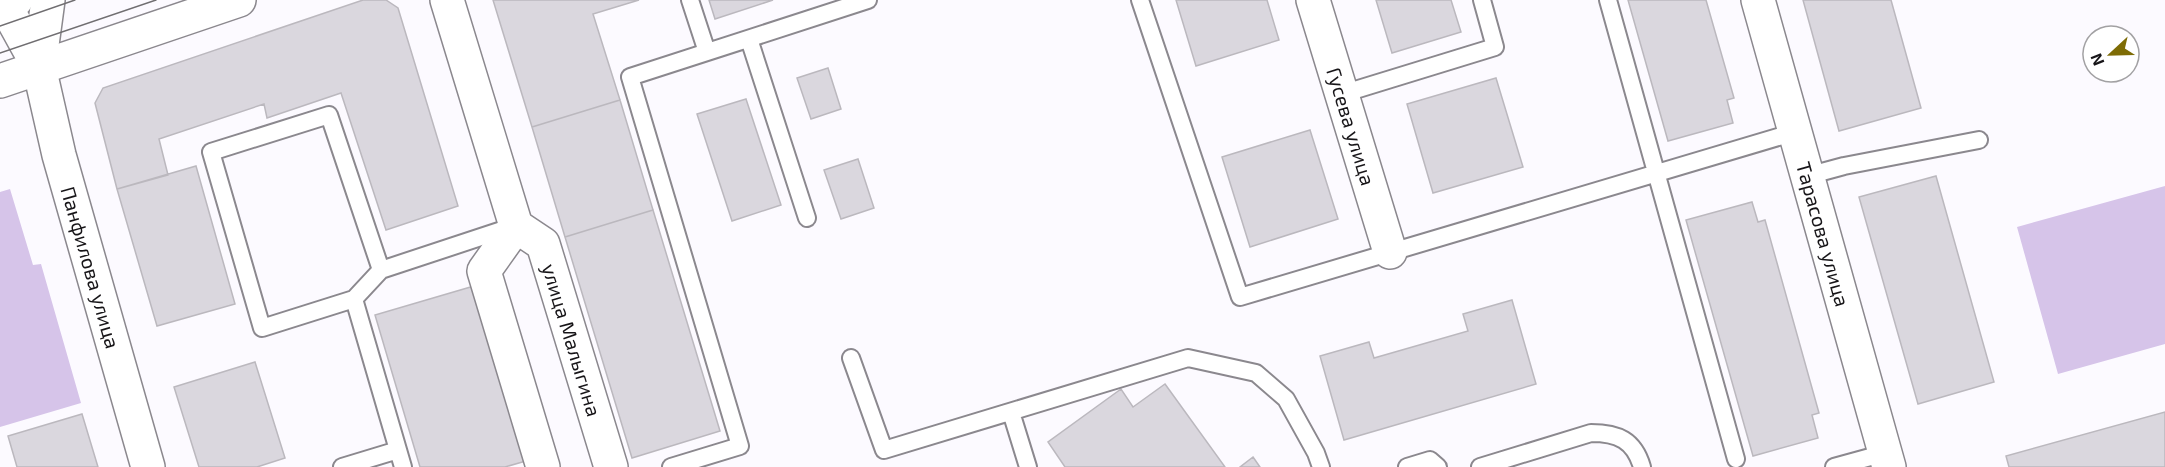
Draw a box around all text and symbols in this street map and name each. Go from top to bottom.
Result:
north arrow [2081,24,2141,84]
text: N [2086,51,2108,69]
street label: Гусева улица [1322,64,1381,188]
street label: Тарасова улица [1792,159,1855,309]
street label: Панфилова улица [57,183,126,351]
street label: улица Малыгина [537,261,607,419]

